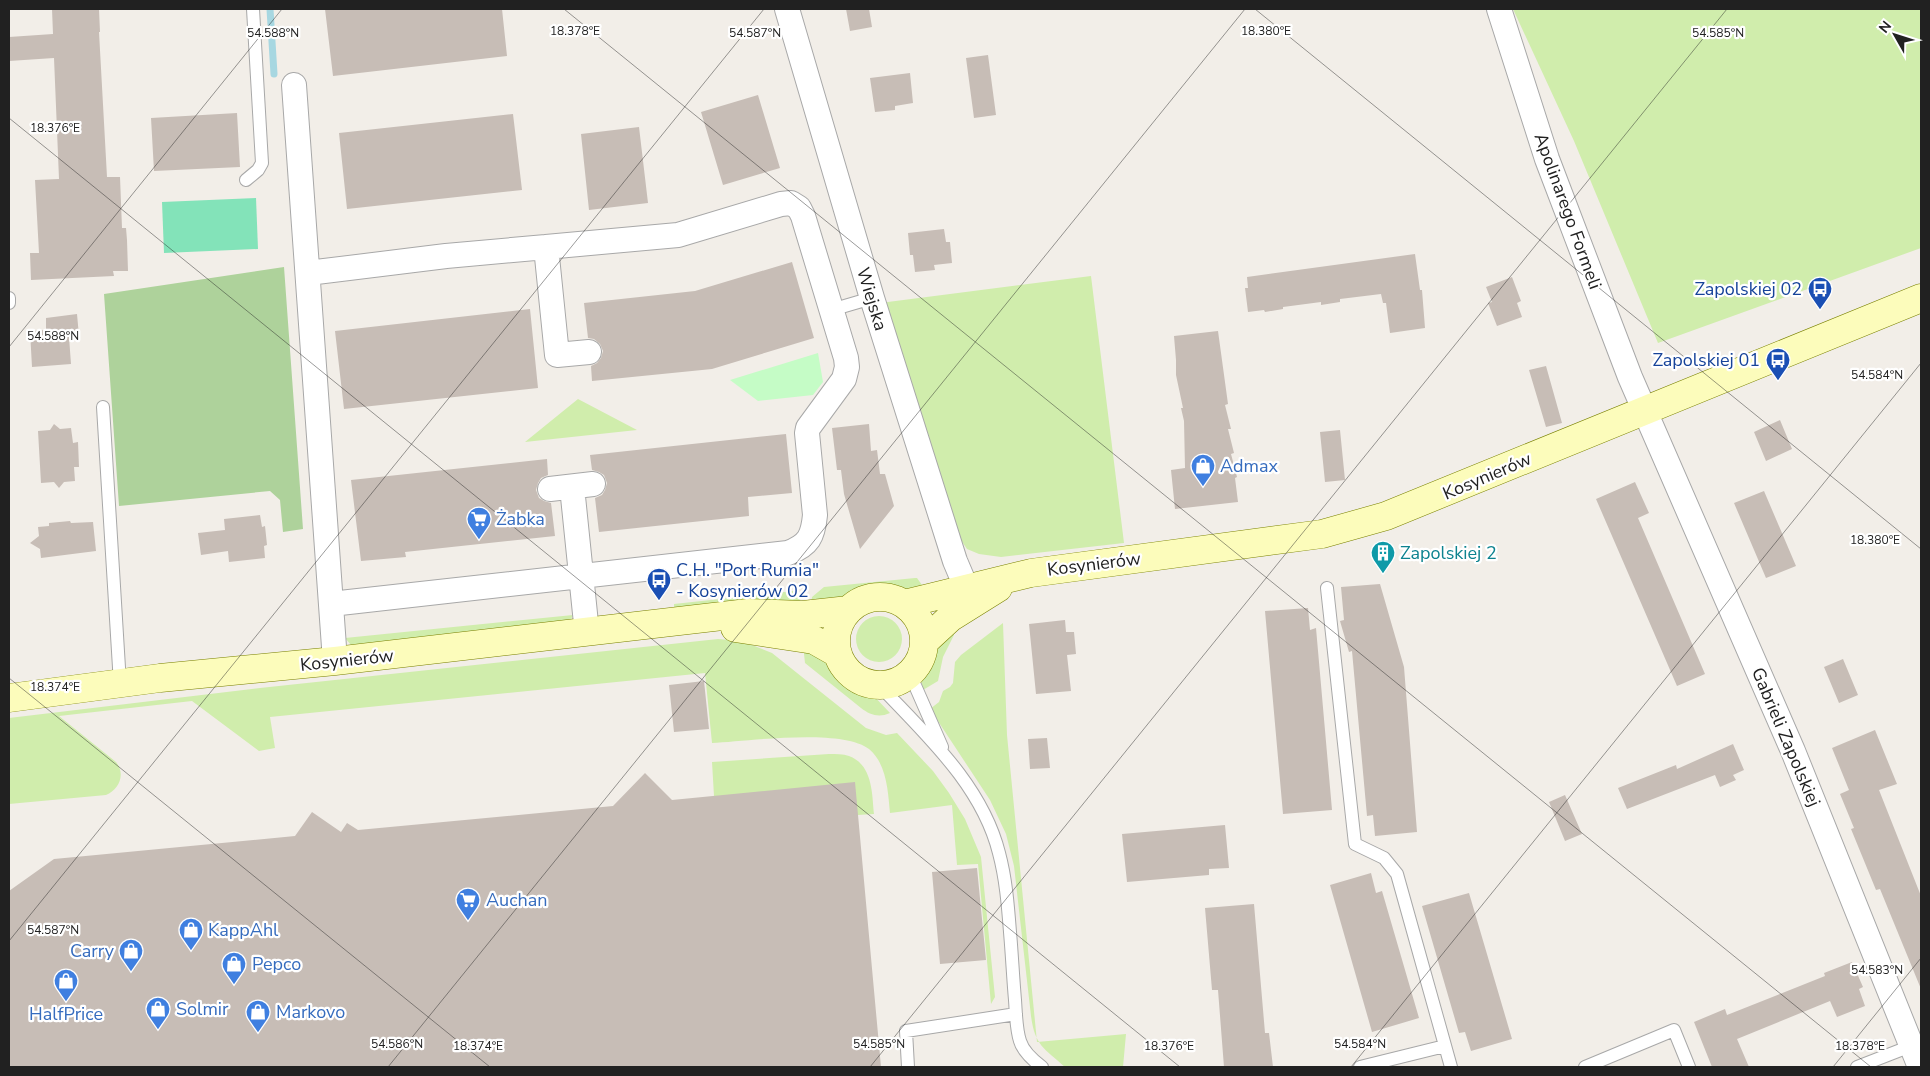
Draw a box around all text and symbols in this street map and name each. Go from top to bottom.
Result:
north arrow [1870,10,1920,60]
text: N [1875,17,1896,37]
text: 18.378°E [550,23,600,39]
text: 18.380°E [1241,23,1291,39]
text: 54.588°N [247,25,299,41]
text: 54.587°N [729,25,781,41]
text: 54.585°N [1692,25,1744,41]
text: 18.376°E [30,120,80,136]
street label: Apolinarego Formeli [1529,130,1607,292]
street label: Wiejska [851,264,893,334]
bus stop icon: Zapolskiej 02 [1807,276,1833,310]
place label: Zapolskiej 02 [1694,277,1802,301]
text: 54.588°N [27,328,79,344]
bus stop icon: Zapolskiej 01 [1765,347,1791,381]
place label: Zapolskiej 01 [1652,348,1760,372]
text: 54.584°N [1851,367,1903,383]
street label: Kosynierów [1439,447,1535,505]
shop icon: Admax [1190,453,1216,487]
place label: Admax [1220,454,1278,478]
supermarket icon: Żabka [466,506,492,540]
place label: Żabka [496,507,545,531]
text: 18.380°E [1850,532,1900,548]
building icon: Zapolskiej 2 [1370,540,1396,574]
place label: Zapolskiej 2 [1400,541,1497,565]
street label: Kosynierów [1046,546,1142,582]
place label: C.H. "Port Rumia" - Kosynierów 02 [676,558,819,603]
bus stop icon: C.H. "Port Rumia" - Kosynierów 02 [646,567,672,601]
street label: Kosynierów [299,643,395,677]
street label: Gabrieli Zapolskiej [1746,664,1826,810]
text: 18.374°E [30,679,80,695]
supermarket icon: Auchan [455,887,481,921]
place label: Auchan [486,888,548,912]
shop icon: KappAhl [178,917,204,951]
place label: KappAhl [208,918,279,942]
text: 54.587°N [27,922,79,938]
shop icon: Carry [118,938,144,972]
place label: Carry [70,939,115,963]
shop icon: Pepco [221,951,247,985]
place label: Pepco [252,952,301,976]
text: 54.583°N [1851,962,1903,978]
shop icon: HalfPrice [53,968,79,1002]
shop icon: Solmir [145,996,171,1030]
place label: Solmir [176,997,229,1021]
shop icon: Markovo [245,999,271,1033]
place label: Markovo [276,1000,345,1024]
place label: HalfPrice [29,1002,103,1026]
text: 54.586°N [371,1036,423,1052]
text: 54.585°N [853,1036,905,1052]
text: 54.584°N [1334,1036,1386,1052]
text: 18.374°E [453,1038,503,1054]
text: 18.376°E [1144,1038,1194,1054]
text: 18.378°E [1835,1038,1885,1054]

